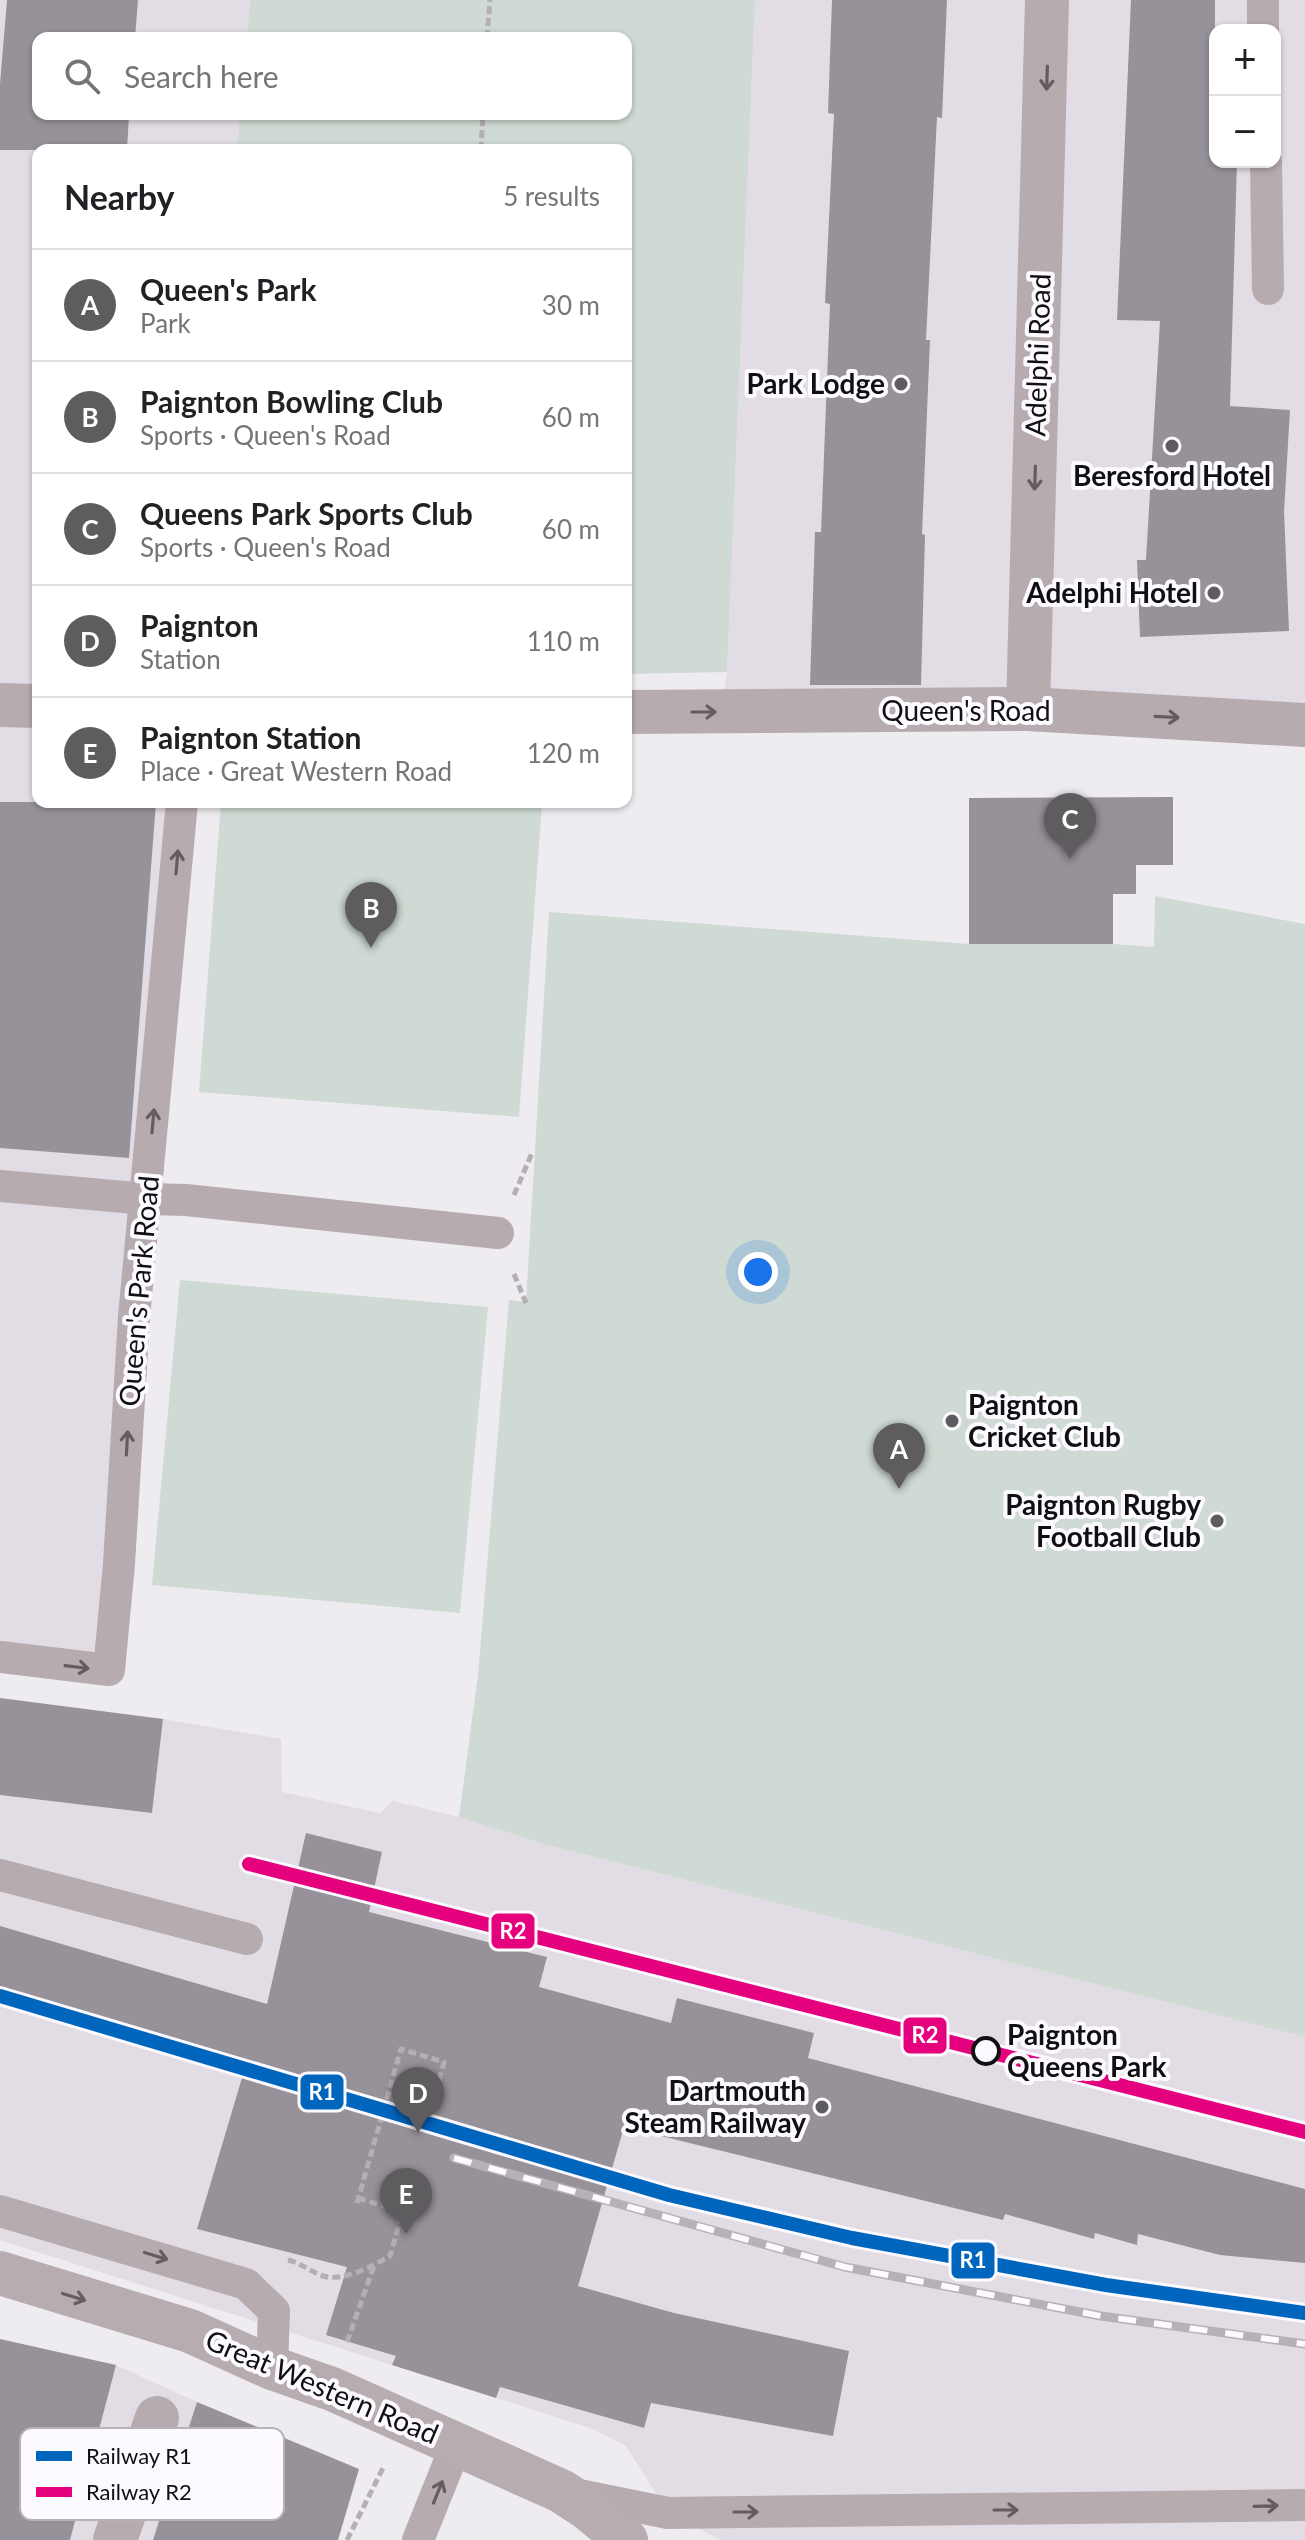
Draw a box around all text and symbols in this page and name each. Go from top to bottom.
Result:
map controls [1209,24,1281,168]
button: + [1209,24,1281,96]
search box [32,32,632,120]
icon: search [60,54,104,98]
text: Search here [124,58,279,94]
one-way arrow [1039,64,1054,91]
button: − [1209,96,1281,168]
text: Nearby [64,176,175,217]
text: 5 results [503,180,600,212]
text: Queen's Park [140,271,317,307]
street label: Adelphi Road [1017,273,1057,437]
text: A [81,289,99,321]
text: 30 m [542,289,600,321]
text: Park [140,307,191,339]
place label: Park Lodge [746,366,885,400]
marker: Park Lodge [892,375,910,393]
text: Paignton Bowling Club [140,383,443,419]
text: B [81,401,99,433]
text: 60 m [542,401,600,433]
text: Sports · Queen's Road [140,419,391,451]
marker: Beresford Hotel [1163,437,1181,455]
place label: Beresford Hotel [1073,458,1271,492]
one-way arrow [1027,464,1042,491]
text: Queens Park Sports Club [140,495,473,531]
text: C [81,513,99,545]
text: 60 m [542,513,600,545]
text: Sports · Queen's Road [140,531,391,563]
place label: Adelphi Hotel [1025,575,1198,609]
marker: Adelphi Hotel [1205,584,1223,602]
text: Paignton [140,607,259,643]
text: D [80,625,100,657]
text: 110 m [527,625,600,657]
text: Station [140,643,221,675]
street label: Queen's Road [881,693,1051,727]
one-way arrow [690,704,717,720]
one-way arrow [1153,710,1180,725]
text: Paignton Station [140,719,361,755]
text: E [83,737,97,769]
text: 120 m [527,737,600,769]
text: Place · Great Western Road [140,755,452,787]
pin: C [1044,793,1096,859]
one-way arrow [169,849,184,876]
pin: B [345,882,397,948]
one-way arrow [146,1108,161,1135]
street label: Queen's Park Road [111,1174,165,1408]
your location [738,1252,778,1292]
place label: Paignton Cricket Club [968,1387,1121,1453]
marker: Paignton Cricket Club [943,1412,961,1430]
pin: A [873,1423,925,1489]
one-way arrow [119,1430,134,1457]
place label: Paignton Rugby Football Club [1005,1487,1201,1553]
marker: Paignton Rugby Football Club [1208,1512,1226,1530]
one-way arrow [64,1659,90,1674]
line badge: R2 [490,1912,536,1950]
text: R2 [500,1917,526,1944]
line badge: R2 [902,2016,948,2055]
place label: Paignton Queens Park [1007,2017,1167,2083]
text: R2 [912,2021,938,2048]
marker: Paignton Queens Park [972,2037,1000,2065]
pin: D [392,2067,444,2133]
line badge: R1 [299,2073,345,2111]
place label: Dartmouth Steam Railway [625,2073,806,2139]
text: R1 [309,2078,335,2105]
marker: Dartmouth Steam Railway [813,2098,831,2116]
pin: E [380,2168,432,2234]
line badge: R1 [950,2241,996,2280]
text: R1 [960,2246,986,2273]
one-way arrow [142,2249,168,2264]
one-way arrow [61,2290,87,2305]
street label: Great Western Road [201,2322,444,2450]
legend [20,2428,284,2520]
text: Railway R1 [86,2442,192,2469]
text: Railway R2 [86,2478,192,2505]
one-way arrow [432,2480,446,2505]
one-way arrow [1252,2498,1279,2514]
one-way arrow [992,2502,1019,2518]
one-way arrow [732,2505,759,2520]

